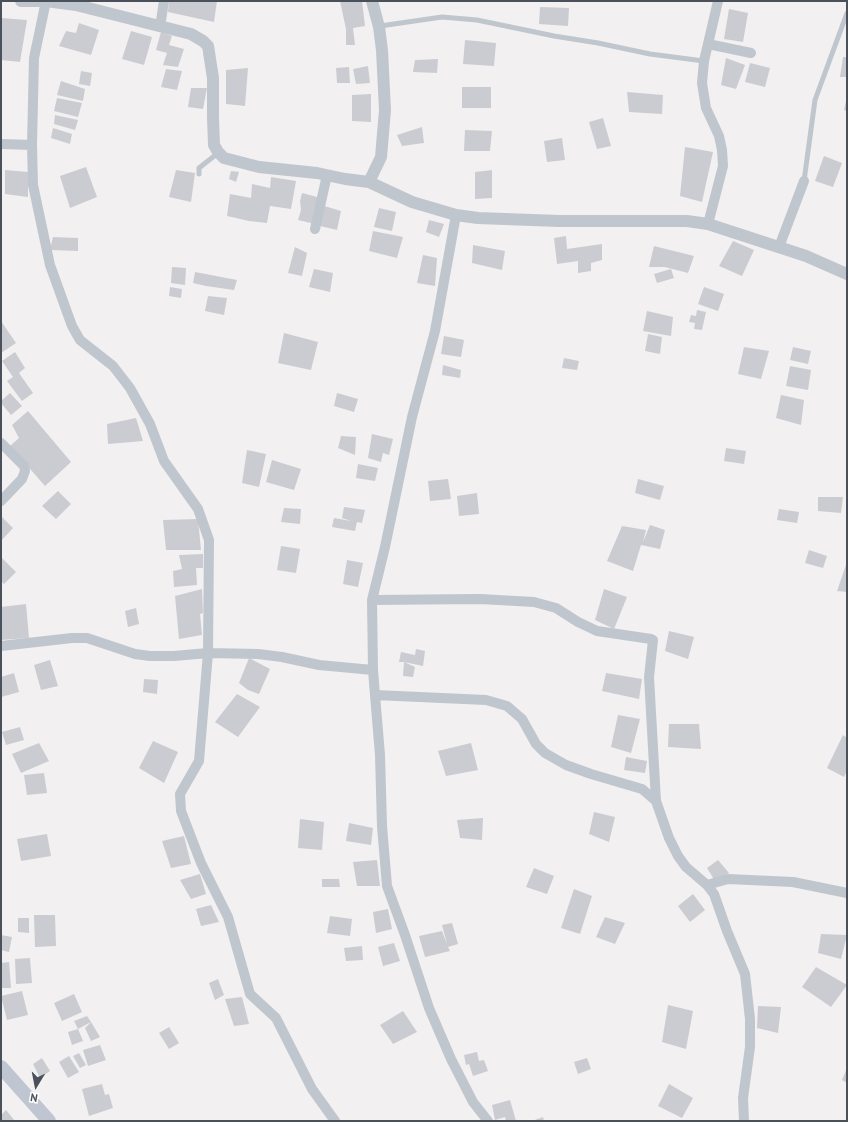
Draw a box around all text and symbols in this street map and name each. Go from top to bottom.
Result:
north arrow [16,1066,56,1106]
text: N [29,1090,39,1105]

